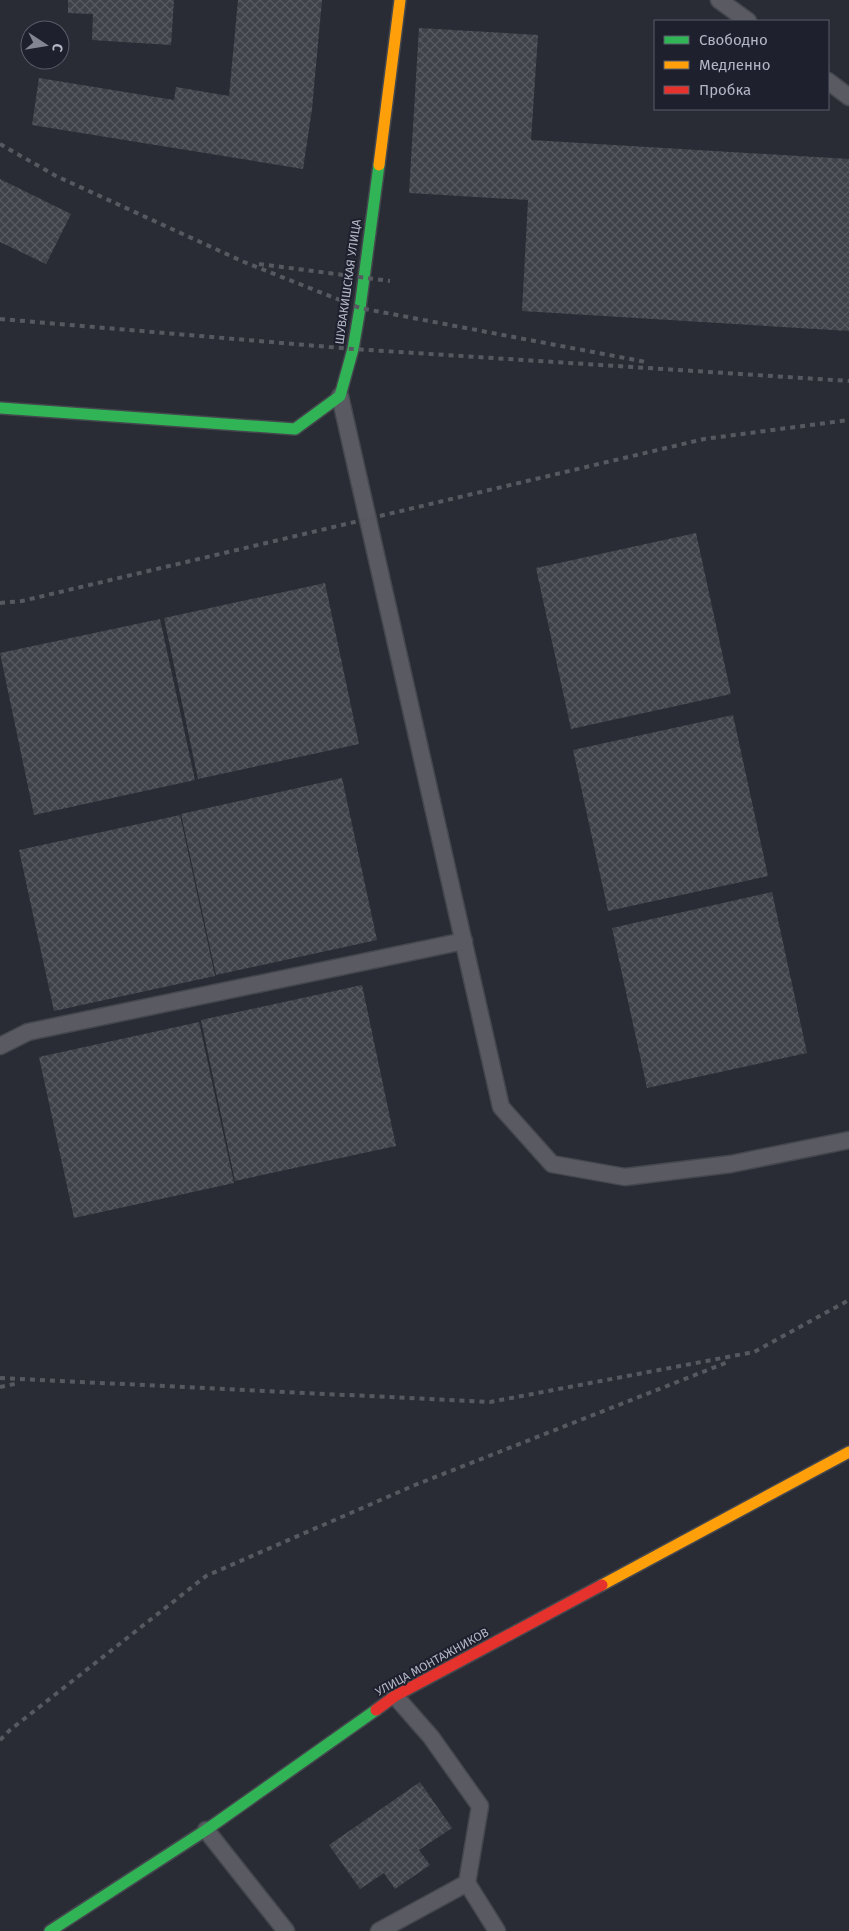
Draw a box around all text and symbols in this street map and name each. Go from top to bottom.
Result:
north arrow [20,20,70,70]
legend [654,20,829,110]
text: Свободно [699,31,768,49]
text: С [48,42,66,53]
text: Медленно [699,56,771,74]
text: Пробка [699,81,751,99]
street label: ШУВАКИШСКАЯ УЛИЦА [332,218,364,346]
street label: УЛИЦА МОНТАЖНИКОВ [373,1625,491,1699]

